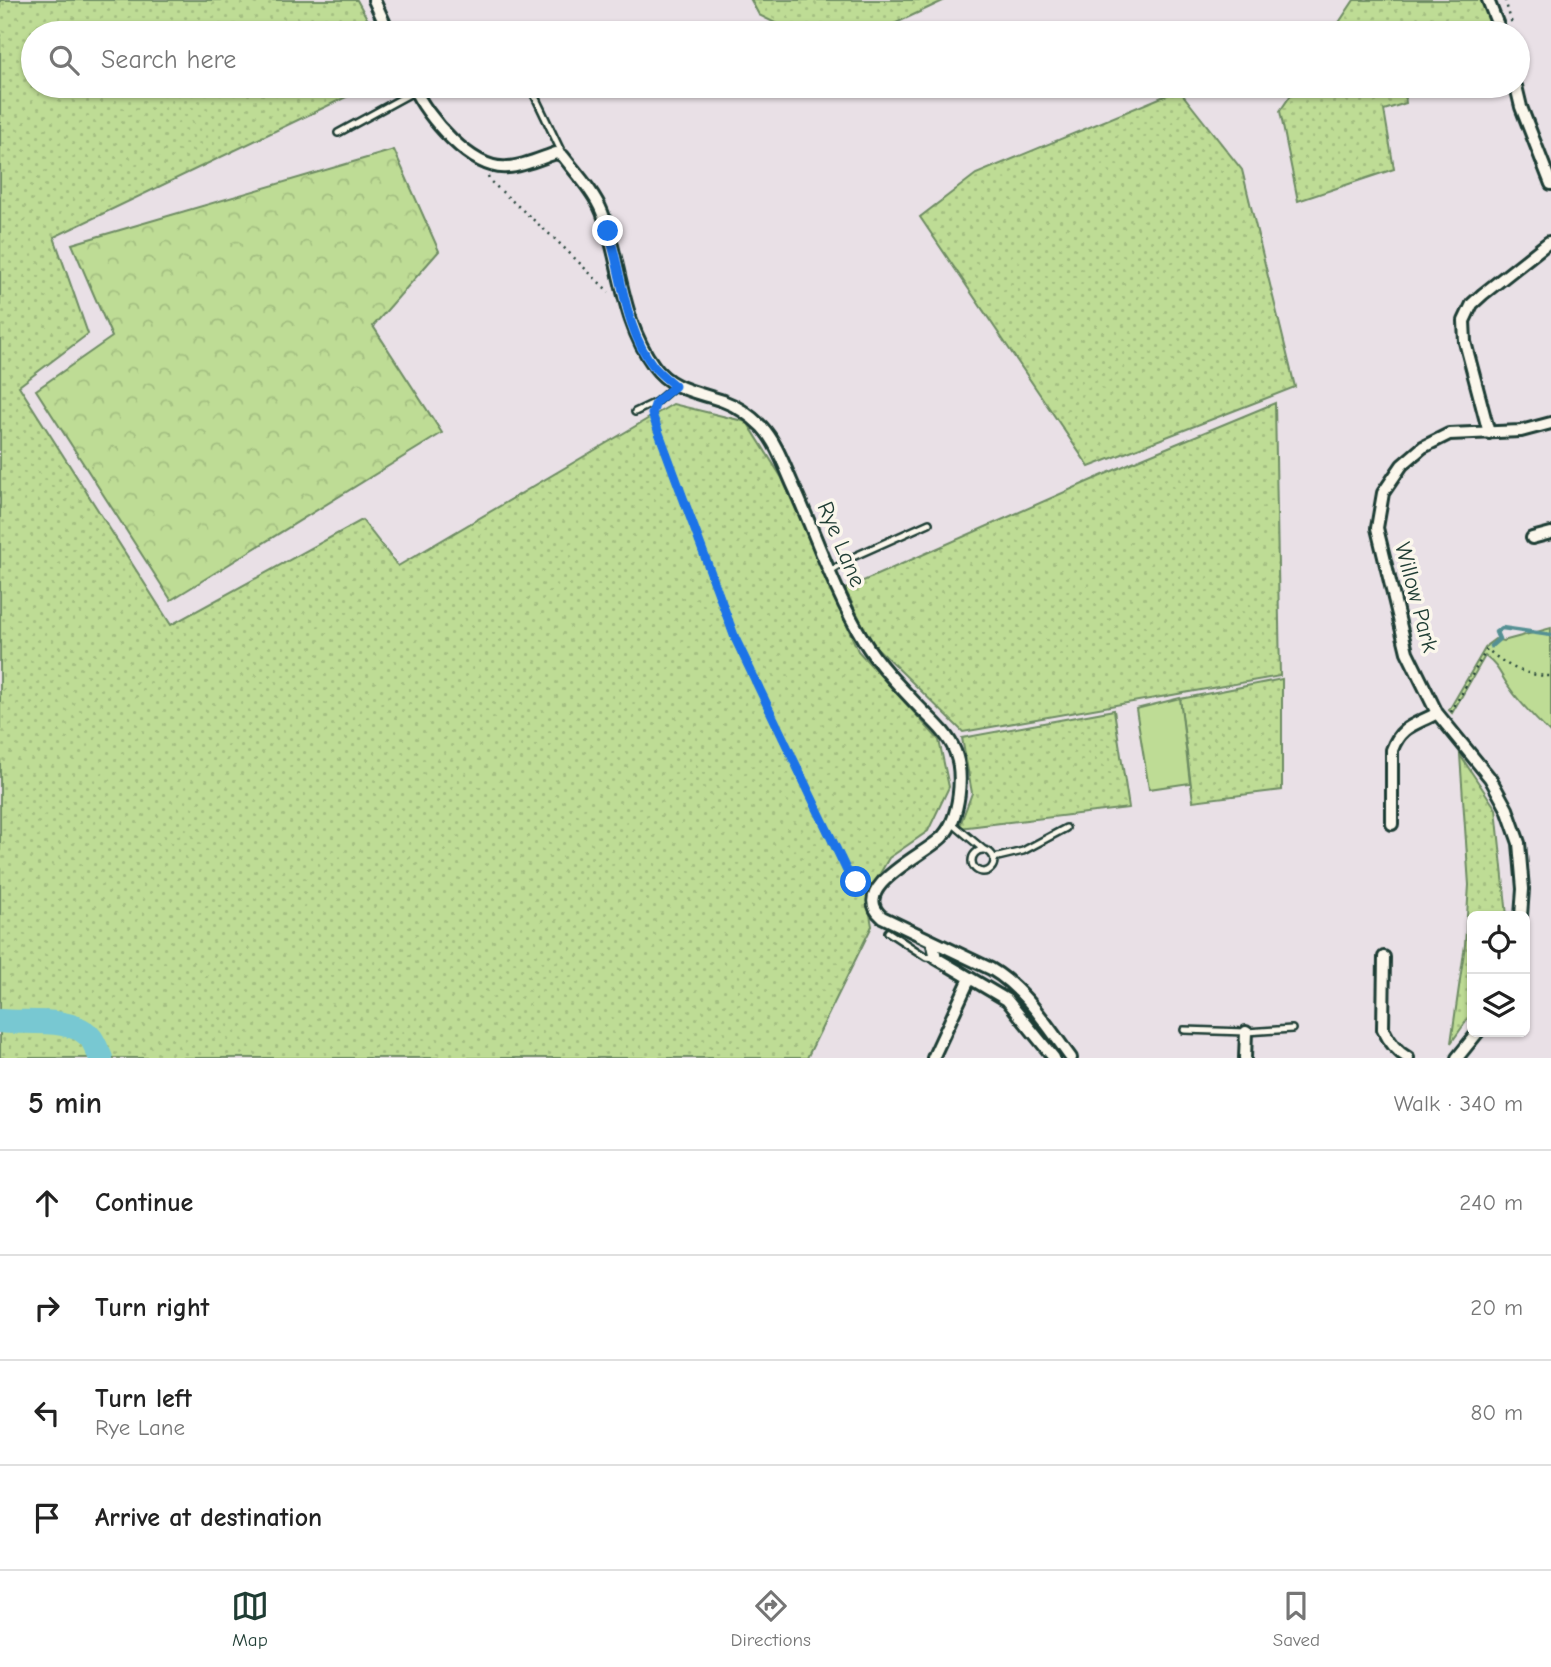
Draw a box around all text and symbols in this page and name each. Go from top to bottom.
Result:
search box [21,21,1530,98]
icon: search [45,41,83,79]
text: Search here [101,45,236,75]
route end [592,215,623,246]
street label: Rye Lane [812,497,872,591]
street label: Willow Park [1389,539,1444,655]
route start [840,866,871,897]
map controls [1467,911,1530,1037]
button: locate [1467,911,1530,974]
button: layers [1467,974,1530,1037]
text: 5 min [28,1086,102,1121]
text: Walk · 340 m [1394,1090,1523,1117]
icon: ahead [28,1184,66,1222]
text: Continue [95,1188,193,1218]
text: 240 m [1459,1189,1523,1216]
icon: right [28,1289,66,1327]
text: Turn right [95,1293,209,1323]
text: 20 m [1470,1294,1523,1321]
text: Turn left [95,1384,192,1414]
icon: left [28,1394,66,1432]
text: 80 m [1470,1399,1523,1426]
text: Rye Lane [95,1414,185,1441]
icon: arrive [28,1499,66,1537]
text: Arrive at destination [95,1503,322,1533]
tab: Map [231,1587,269,1651]
tab: Directions [731,1587,811,1651]
tab: Saved [1273,1587,1320,1651]

